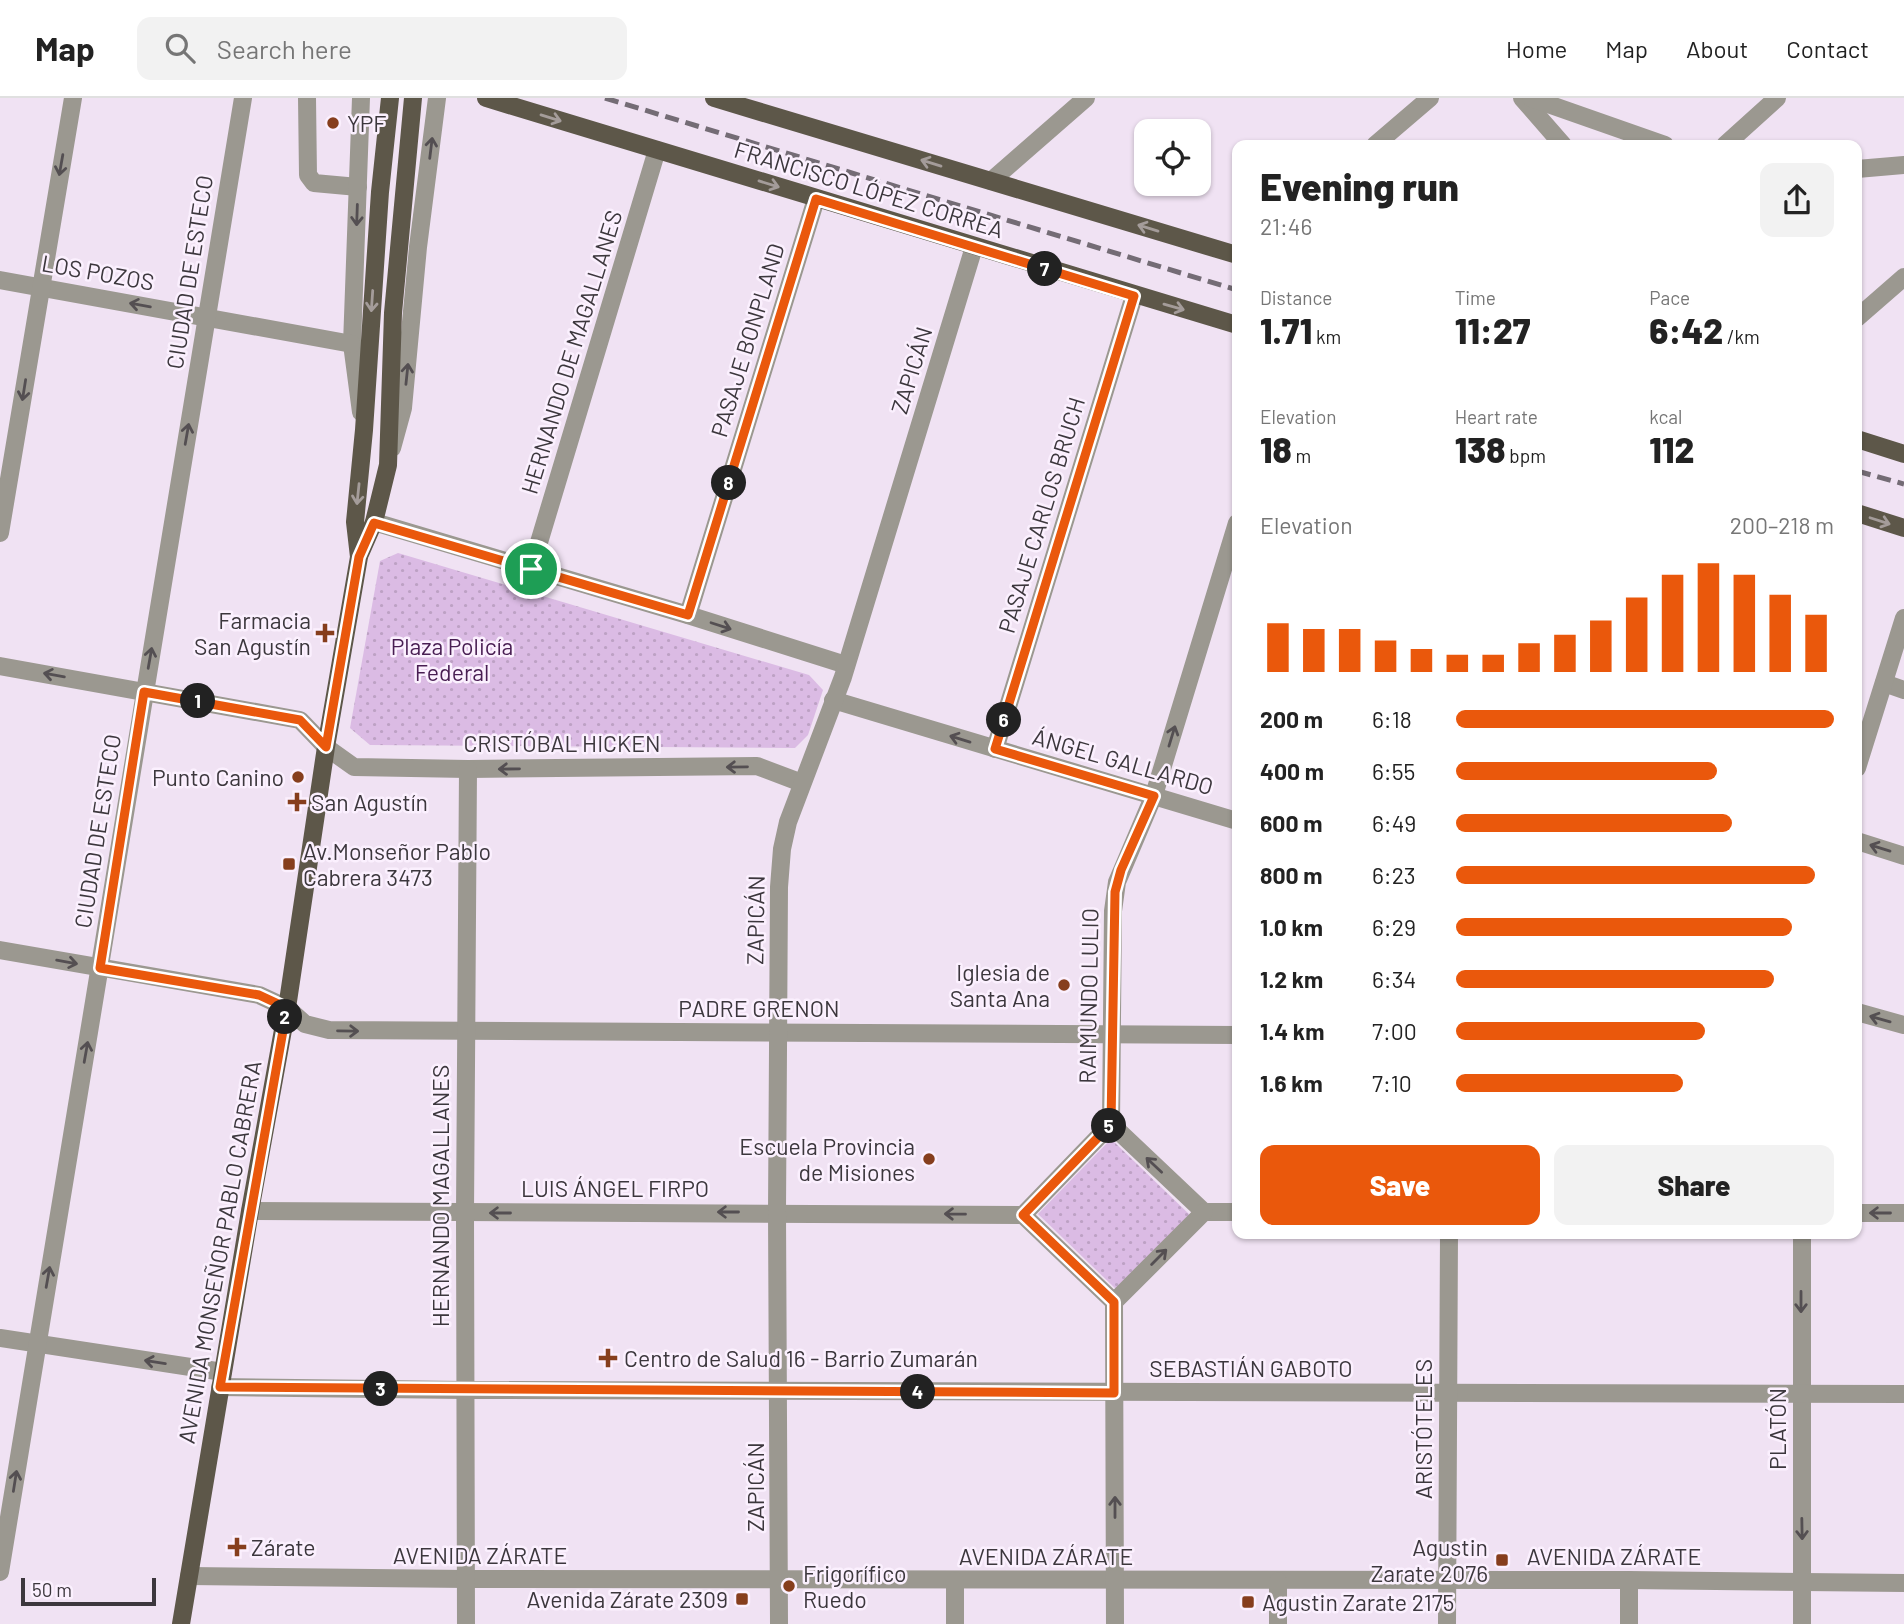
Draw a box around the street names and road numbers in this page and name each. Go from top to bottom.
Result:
street label: FRANCISCO LÓPEZ CORREA [731,135,1007,243]
street label: CIUDAD DE ESTECO [160,173,218,371]
street label: HERNANDO DE MAGALLANES [514,207,628,497]
street label: PASAJE BONPLAND [704,240,790,440]
street label: LOS POZOS [40,248,156,296]
street label: ZAPICÁN [885,323,937,417]
street label: PASAJE CARLOS BRUCH [992,394,1090,636]
street label: ÁNGEL GALLARDO [1029,722,1217,800]
street label: CRISTÓBAL HICKEN [463,729,661,757]
street label: CIUDAD DE ESTECO [68,732,126,930]
street label: ZAPICÁN [740,875,770,965]
street label: RAIMUNDO LULIO [1072,908,1104,1084]
street label: PADRE GRENON [678,994,840,1022]
street label: AVENIDA MONSEÑOR PABLO CABRERA [171,1058,267,1446]
street label: HERNANDO MAGALLANES [426,1065,454,1327]
street label: LUIS ÁNGEL FIRPO [521,1174,709,1202]
street label: SEBASTIÁN GABOTO [1149,1354,1353,1382]
street label: ARISTÓTELES [1409,1359,1437,1499]
street label: PLATÓN [1763,1388,1791,1470]
street label: ZAPICÁN [741,1442,769,1532]
street label: AVENIDA ZÁRATE [393,1541,567,1569]
street label: AVENIDA ZÁRATE [959,1542,1133,1570]
street label: AVENIDA ZÁRATE [1527,1542,1701,1570]

